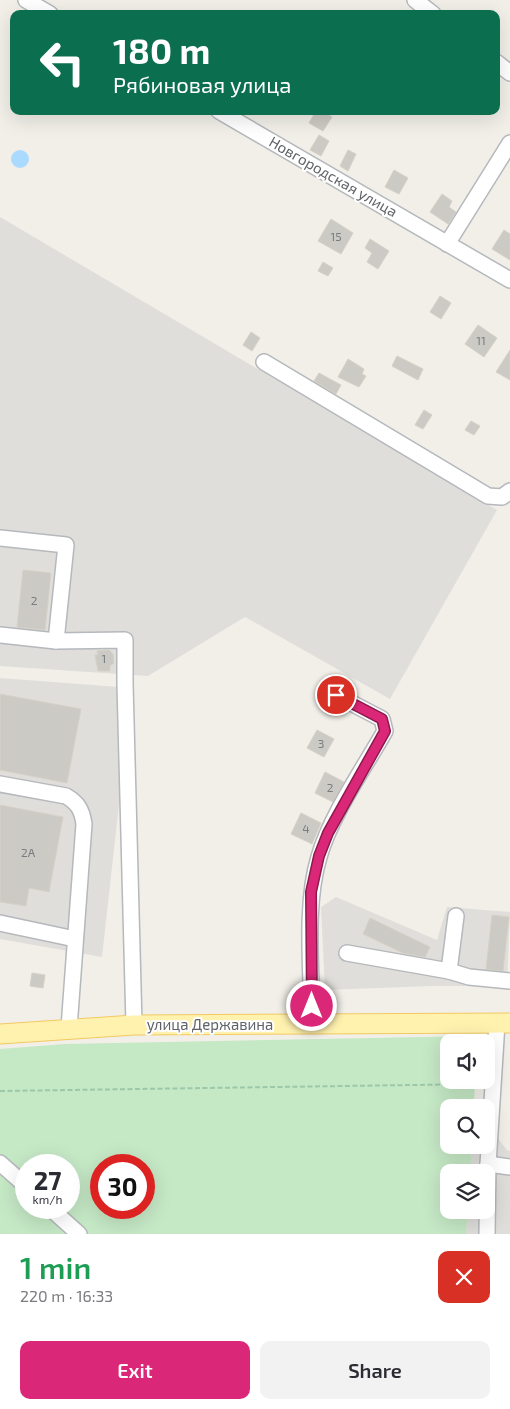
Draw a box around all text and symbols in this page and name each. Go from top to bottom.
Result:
text: 180 m [113,29,210,71]
icon: left [30,30,95,95]
text: Рябиновая улица [113,71,291,97]
street label: Новгородская улица [266,132,401,221]
house number: 15 [330,229,342,243]
house number: 11 [476,333,486,347]
house number: 2 [31,593,38,607]
house number: 1 [102,651,106,665]
pin [315,674,357,716]
icon: arrive [322,681,350,709]
house number: 3 [318,736,324,750]
house number: 2 [327,780,334,794]
house number: 4 [302,821,310,835]
house number: 2А [21,845,36,859]
position arrow [285,979,337,1031]
street label: улица Державина [147,1015,273,1034]
map controls [440,1034,495,1219]
button: sound [440,1034,495,1089]
button: search [440,1099,495,1154]
speed limit sign: 30 [90,1154,155,1219]
button: layers [440,1164,495,1219]
text: 27 [34,1165,61,1195]
text: km/h [33,1192,62,1206]
text: 1 min [20,1249,91,1285]
button: close [438,1251,490,1303]
text: 220 m · 16:33 [20,1286,113,1305]
button: Exit [20,1341,250,1399]
button: Share [260,1341,490,1399]

